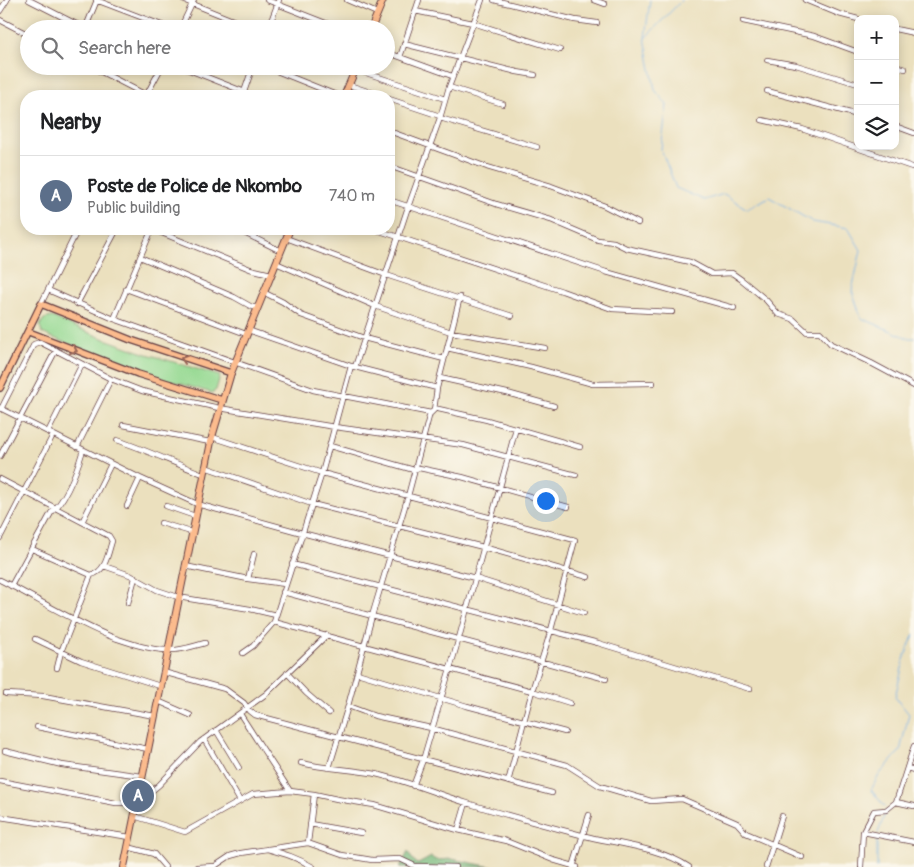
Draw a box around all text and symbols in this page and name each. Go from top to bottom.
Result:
map controls [854,15,899,150]
button: + [854,15,899,60]
search box [20,20,395,75]
icon: search [38,34,66,62]
text: Search here [78,36,171,60]
button: − [854,60,899,105]
button: layers [854,105,899,150]
text: Nearby [40,109,101,136]
text: Poste de Police de Nkombo [87,174,302,198]
text: A [51,186,61,206]
text: 740 m [329,186,375,206]
text: Public building [87,198,180,218]
one-way arrow [69,344,78,354]
one-way arrow [181,354,189,364]
your location [533,488,559,514]
pin: A [122,777,154,815]

